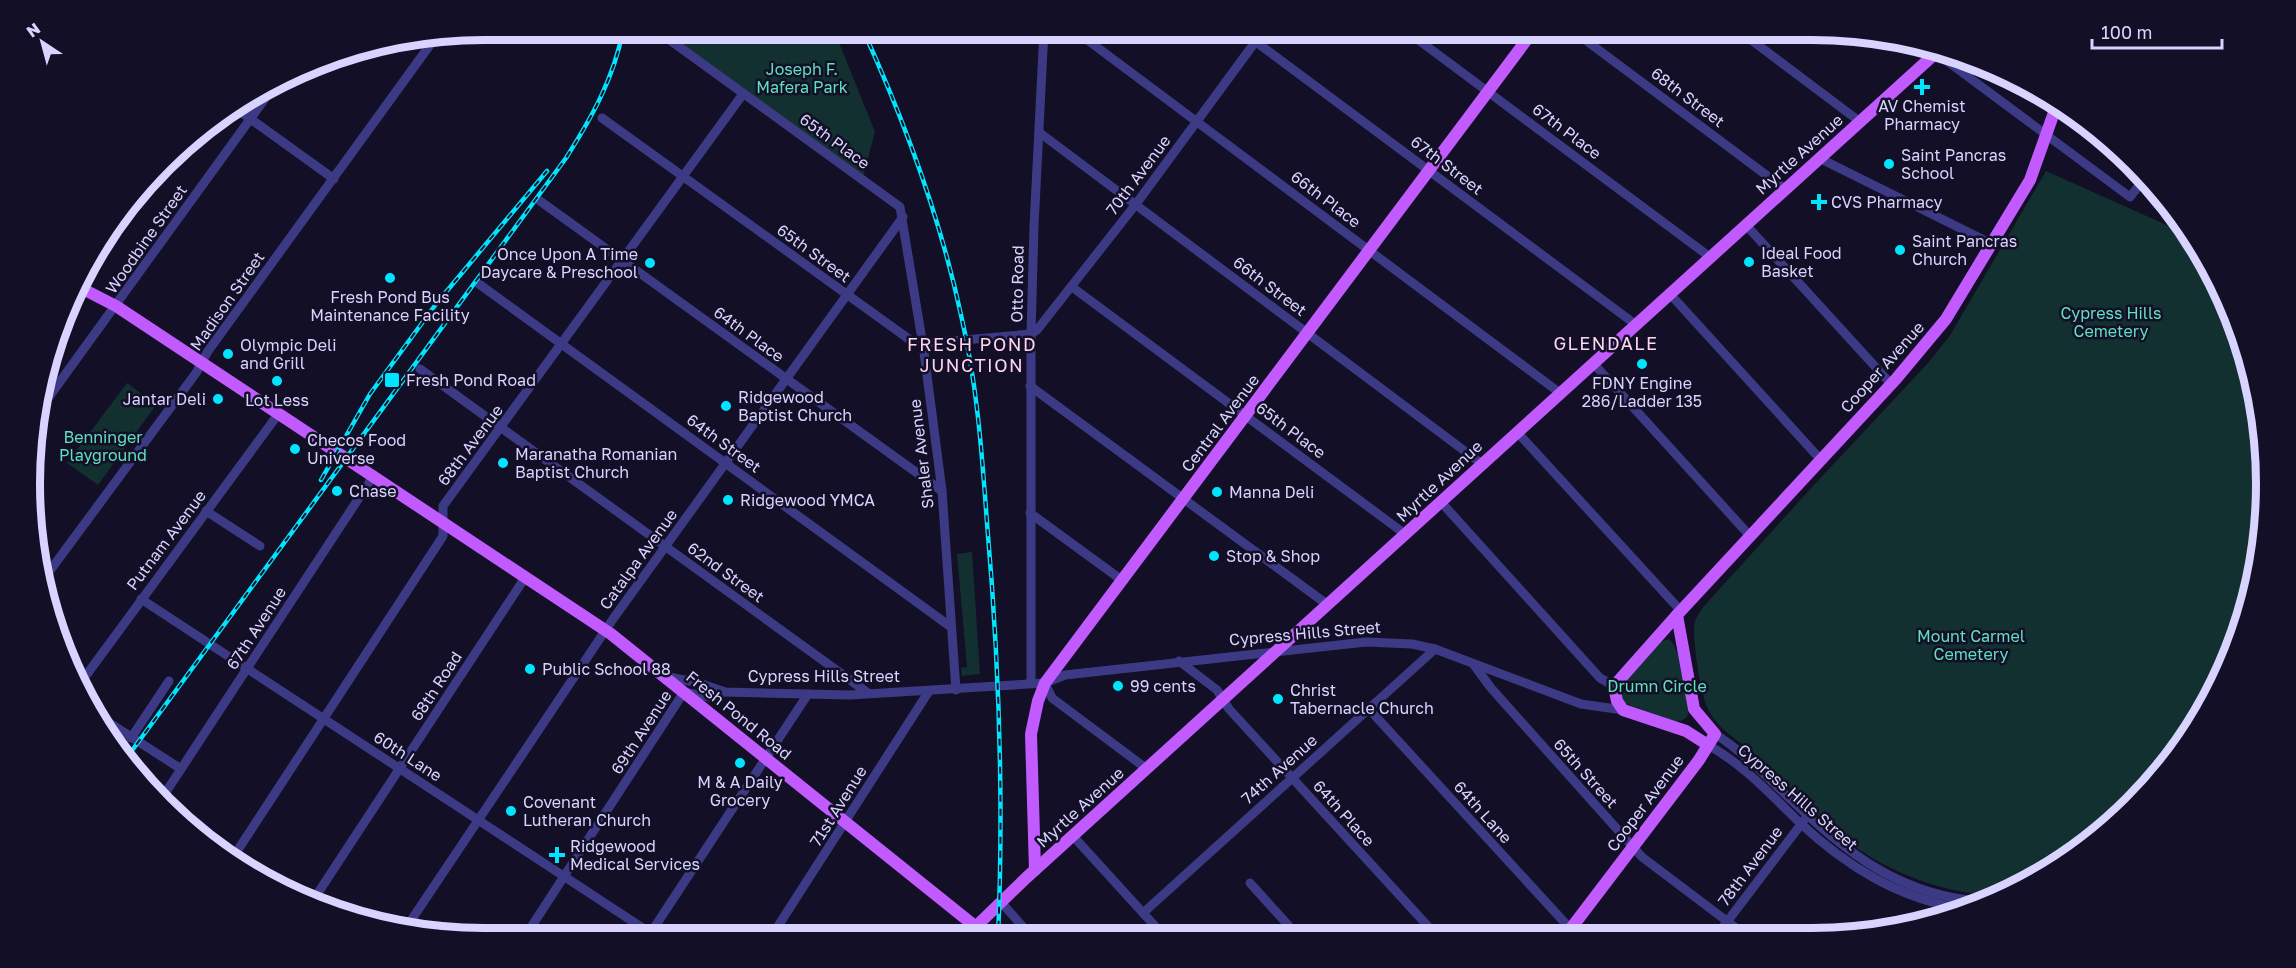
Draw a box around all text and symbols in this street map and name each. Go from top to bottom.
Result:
north arrow [12,12,72,72]
scale bar [2092,12,2222,50]
text: N [22,18,44,42]
text: 100 m [2101,21,2152,43]
park label: Joseph F. Mafera Park [756,59,848,97]
street label: 68th Street [1647,63,1729,131]
marker: AV Chemist Pharmacy [1915,80,1929,94]
place label: AV Chemist Pharmacy [1878,96,1966,134]
street label: 67th Place [1529,99,1605,163]
street label: 65th Place [796,109,874,173]
street label: Myrtle Avenue [1751,110,1847,198]
street label: 70th Avenue [1101,131,1175,219]
street label: 67th Street [1407,131,1487,199]
place label: Saint Pancras School [1901,145,2006,183]
marker: Saint Pancras School [1882,157,1896,171]
street label: 66th Place [1287,166,1365,232]
street label: Woodbine Street [101,181,191,297]
place label: CVS Pharmacy [1831,192,1942,212]
marker: CVS Pharmacy [1812,195,1826,209]
street label: 65th Street [773,219,855,287]
place label: Saint Pancras Church [1912,231,2017,269]
place label: Ideal Food Basket [1761,243,1842,281]
marker: Saint Pancras Church [1893,243,1907,257]
place label: Once Upon A Time Daycare & Preschool [480,244,638,282]
street label: Otto Road [1006,245,1028,323]
street label: Madison Street [185,248,269,354]
street label: 66th Street [1229,252,1311,320]
marker: Ideal Food Basket [1742,255,1756,269]
marker: Once Upon A Time Daycare & Preschool [643,256,657,270]
marker: Fresh Pond Bus Maintenance Facility [383,271,397,285]
place label: Fresh Pond Bus Maintenance Facility [310,287,470,325]
street label: 64th Place [710,302,788,366]
park label: Cypress Hills Cemetery [2060,303,2162,341]
street label: Cooper Avenue [1836,317,1928,417]
district label: GLENDALE [1553,332,1659,354]
district label: FRESH POND JUNCTION [907,333,1037,376]
place label: Olympic Deli and Grill [240,335,337,373]
marker: Olympic Deli and Grill [221,347,235,361]
marker: FDNY Engine 286/Ladder 135 [1635,357,1649,371]
place label: Fresh Pond Road [406,370,536,390]
street label: Central Avenue [1177,370,1263,476]
marker: Fresh Pond Road [383,371,401,389]
place label: FDNY Engine 286/Ladder 135 [1582,373,1702,411]
marker: Lot Less [270,374,284,388]
place label: Ridgewood Baptist Church [738,387,852,425]
place label: Jantar Deli [123,389,206,409]
place label: Lot Less [245,390,309,410]
marker: Jantar Deli [211,392,225,406]
street label: 65th Place [1252,397,1330,463]
street label: Shaler Avenue [904,398,938,510]
marker: Ridgewood Baptist Church [719,399,733,413]
street label: 68th Avenue [433,401,507,489]
street label: 64th Street [683,409,765,477]
park label: Benninger Playground [59,427,147,465]
place label: Checos Food Universe [307,430,406,468]
street label: Myrtle Avenue [1392,436,1486,526]
marker: Checos Food Universe [288,442,302,456]
place label: Maranatha Romanian Baptist Church [515,444,677,482]
marker: Maranatha Romanian Baptist Church [496,456,510,470]
place label: Chase [349,481,397,501]
place label: Manna Deli [1229,482,1314,502]
marker: Chase [330,484,344,498]
marker: Manna Deli [1210,485,1224,499]
street label: Putnam Avenue [122,486,210,594]
place label: Ridgewood YMCA [740,490,875,510]
marker: Ridgewood YMCA [721,493,735,507]
street label: Catalpa Avenue [595,505,681,613]
street label: 62nd Street [684,537,768,607]
place label: Stop & Shop [1226,546,1320,566]
marker: Stop & Shop [1207,549,1221,563]
street label: 67th Avenue [222,583,290,673]
street label: Cypress Hills Street [1228,616,1382,650]
park label: Mount Carmel Cemetery [1917,626,2025,664]
street label: 68th Road [406,647,466,725]
place label: Public School 88 [542,659,671,679]
marker: Public School 88 [523,662,537,676]
street label: Fresh Pond Road [682,666,796,764]
street label: Cypress Hills Street [748,666,900,686]
place label: 99 cents [1130,676,1196,696]
park label: Drumn Circle [1607,676,1707,696]
marker: 99 cents [1111,679,1125,693]
place label: Christ Tabernacle Church [1290,680,1434,718]
street label: 69th Avenue [606,686,676,778]
marker: Christ Tabernacle Church [1271,692,1285,706]
street label: 60th Lane [370,727,446,785]
street label: 74th Avenue [1237,730,1321,808]
street label: 65th Street [1550,734,1622,812]
street label: Cypress Hills Street [1734,739,1862,855]
street label: Cooper Avenue [1602,751,1688,855]
marker: M & A Daily Grocery [733,756,747,770]
street label: 71st Avenue [805,762,871,850]
street label: Myrtle Avenue [1032,763,1128,851]
place label: M & A Daily Grocery [697,772,783,810]
street label: 64th Place [1309,776,1379,850]
street label: 64th Lane [1450,777,1516,847]
place label: Covenant Lutheran Church [523,792,651,830]
marker: Covenant Lutheran Church [504,804,518,818]
street label: 78th Avenue [1713,822,1787,910]
place label: Ridgewood Medical Services [570,836,700,874]
marker: Ridgewood Medical Services [548,846,566,864]

